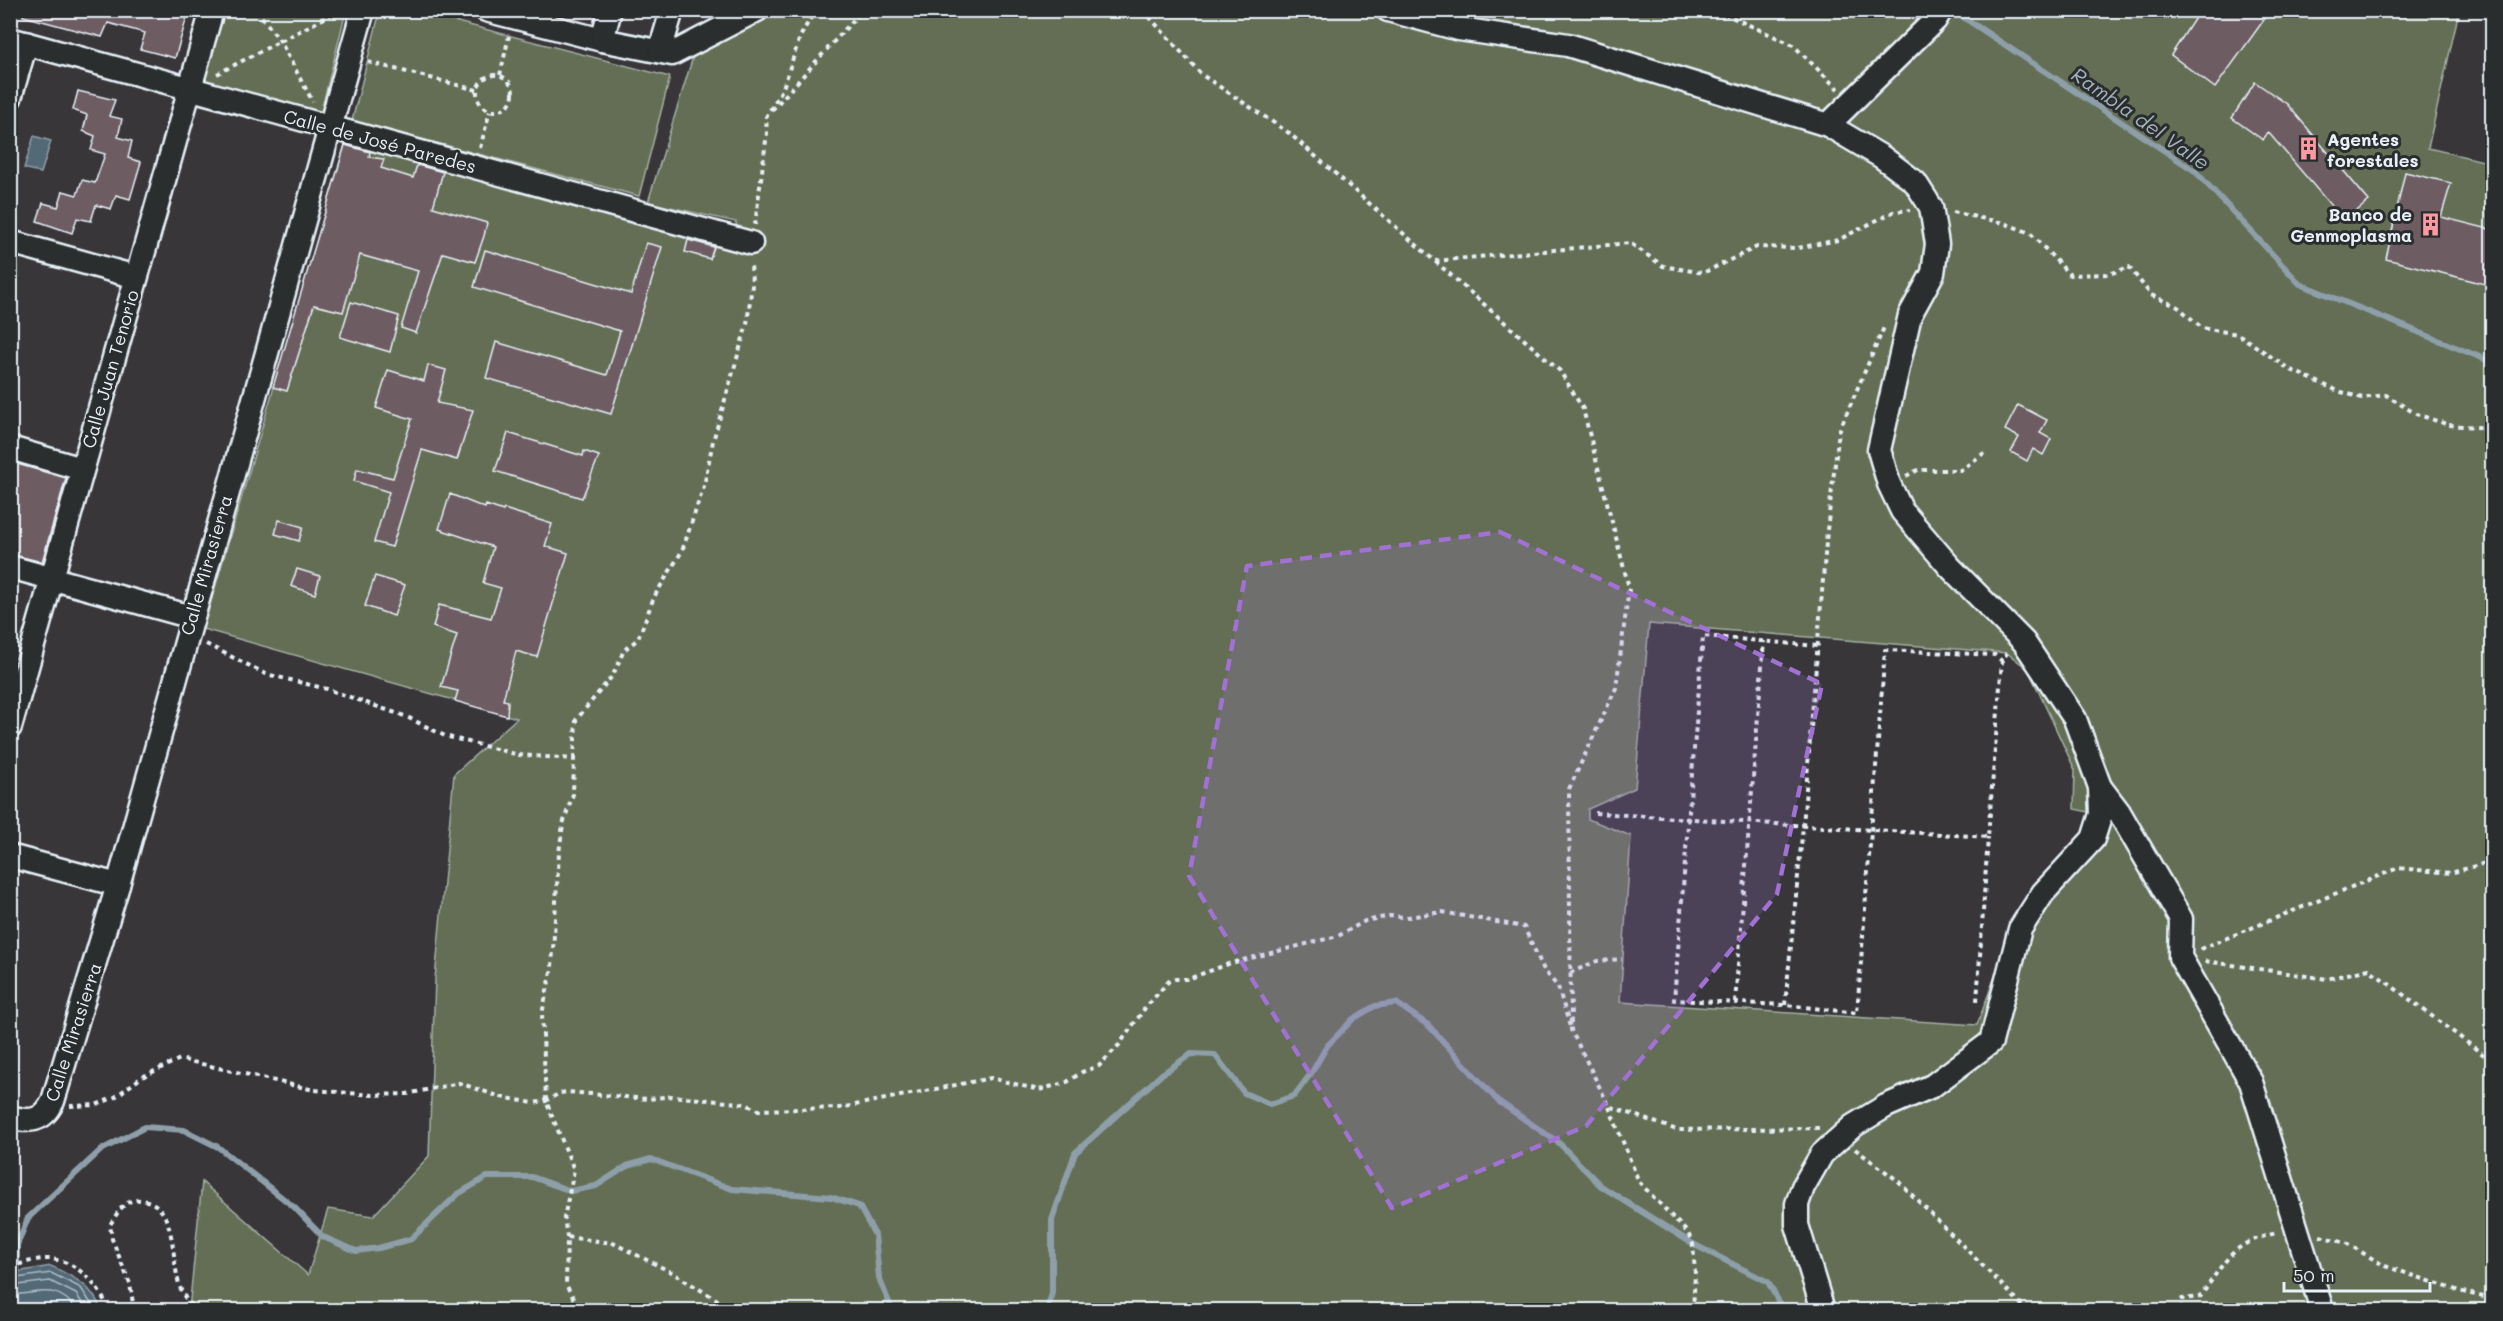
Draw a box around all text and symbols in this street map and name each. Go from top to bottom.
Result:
water label: Rambla del Valle [2067,61,2215,175]
street label: Calle de José Paredes [281,104,479,178]
place label: Agentes forestales [2327,127,2419,172]
building icon: Agentes forestales [2296,136,2322,162]
place label: Banco de Genmoplasma [2290,202,2412,247]
building icon: Banco de Genmoplasma [2417,211,2443,237]
street label: Calle Juan Tenorio [76,287,144,451]
street label: Calle Mirasierra [175,492,237,638]
street label: Calle Mirasierra [39,959,107,1105]
scale bar [2284,1255,2430,1293]
text: 50 m [2293,1263,2335,1287]

